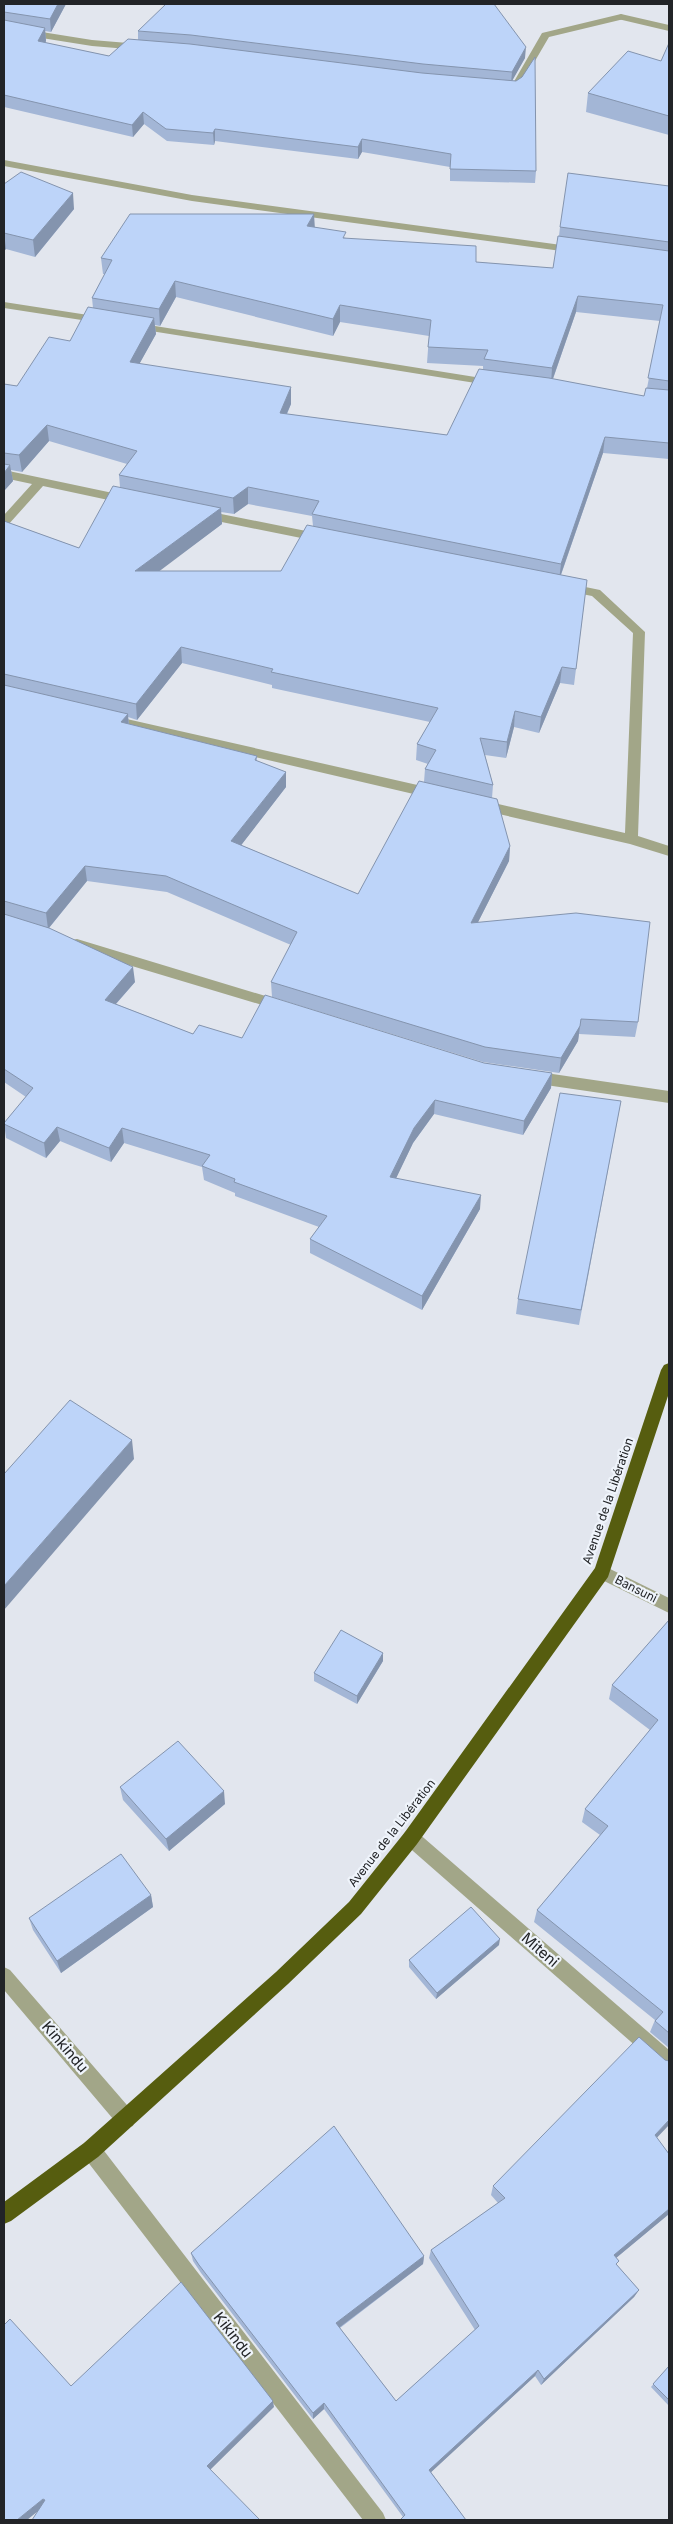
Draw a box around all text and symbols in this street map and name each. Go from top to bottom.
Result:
street label: Avenue de la Libération [579,1436,636,1566]
street label: Bansuni [613,1572,660,1606]
street label: Avenue de la Libération [345,1776,438,1890]
street label: Miteni [518,1928,563,1971]
street label: Kinkindu [38,2017,93,2076]
street label: Kikindu [210,2308,257,2361]

